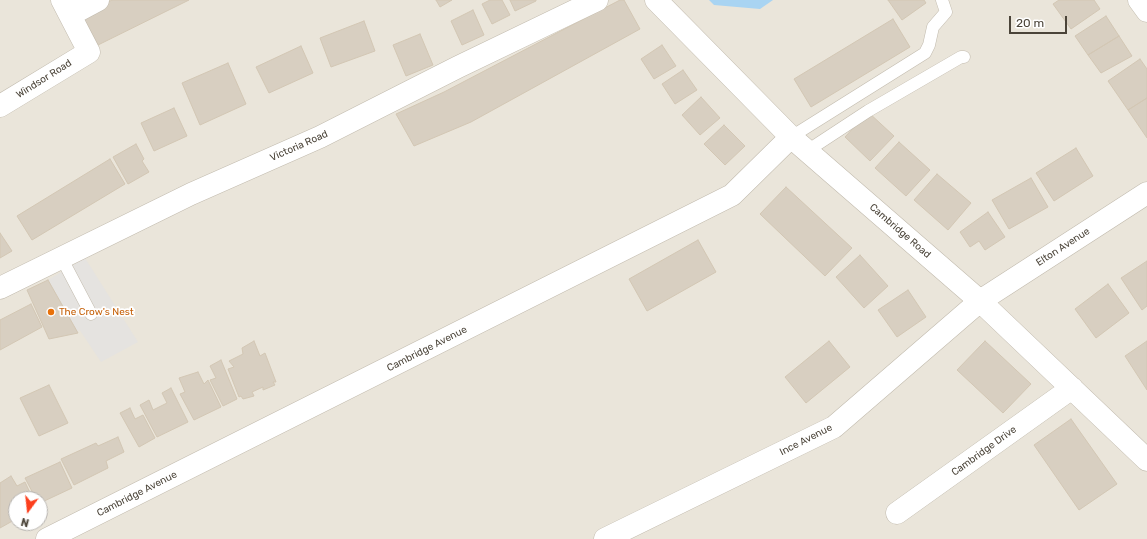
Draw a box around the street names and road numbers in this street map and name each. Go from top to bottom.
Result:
street label: Windsor Road [14,57,74,101]
street label: Victoria Road [268,128,330,164]
street label: Cambridge Road [867,201,933,261]
street label: Elton Avenue [1034,225,1092,269]
street label: Cambridge Avenue [385,324,469,374]
street label: Ince Avenue [778,422,834,458]
street label: Cambridge Drive [949,423,1019,479]
street label: Cambridge Avenue [95,469,179,519]

